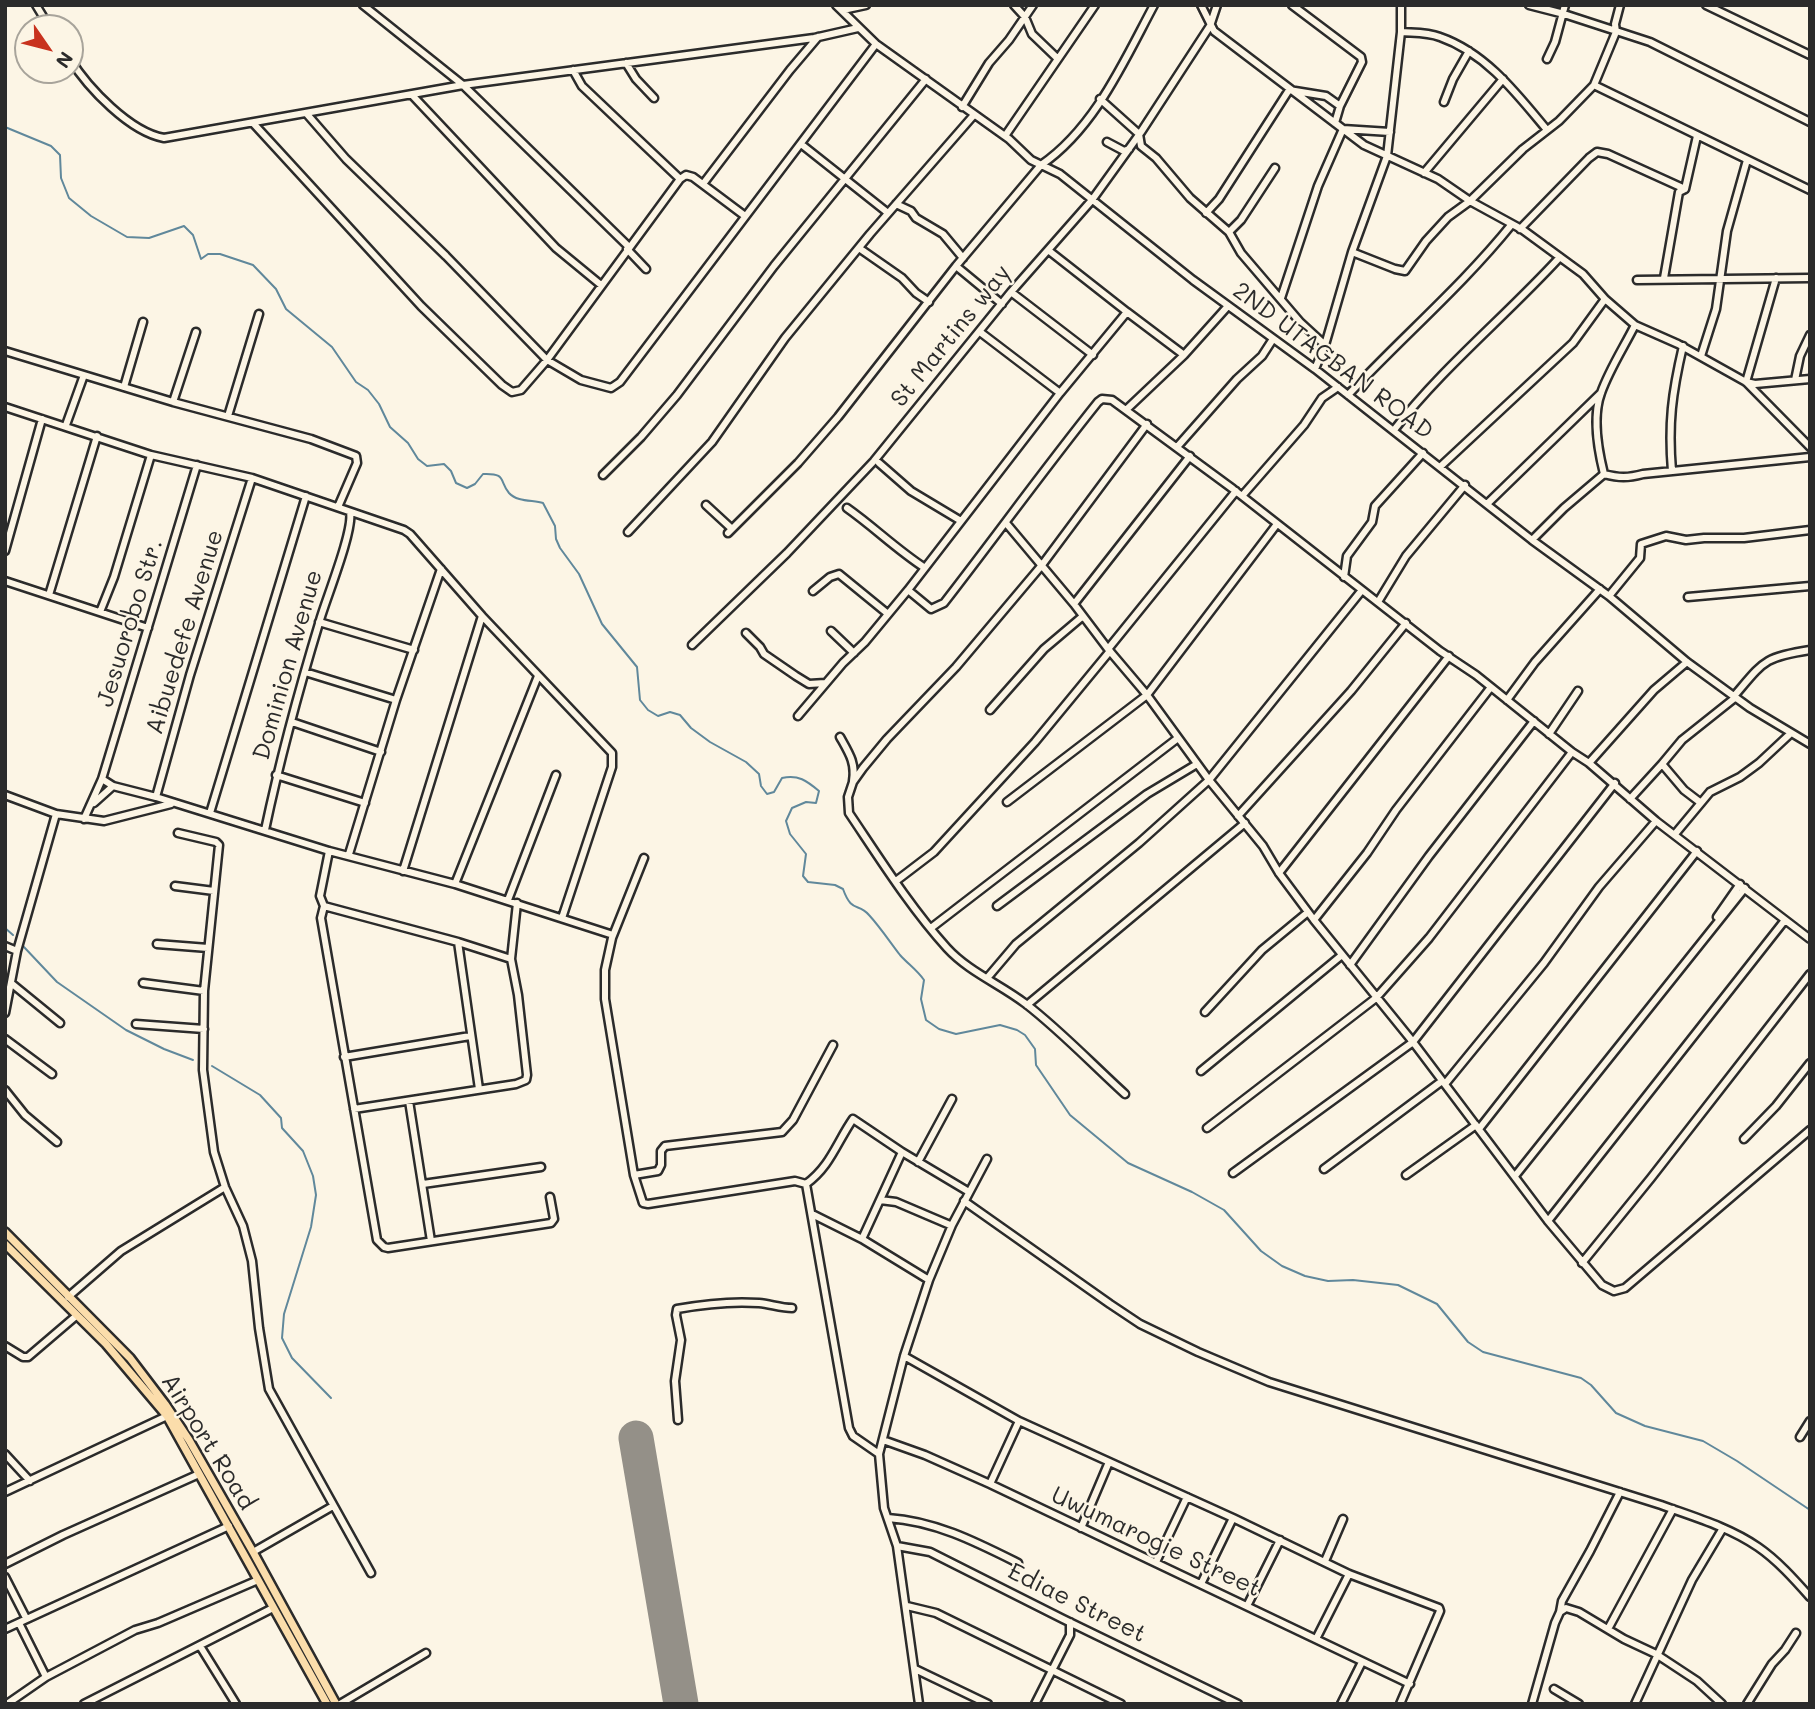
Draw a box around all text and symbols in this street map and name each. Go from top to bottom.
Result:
north arrow [14,14,84,84]
text: N [51,47,79,73]
street label: St Martins way [885,259,1017,413]
street label: 2ND UTAGBAN ROAD [1227,276,1439,446]
street label: Aibuedefe Avenue [140,526,230,738]
street label: Jesuorobo Str. [91,536,169,710]
street label: Dominion Avenue [247,567,329,763]
street label: Airport Road [155,1369,261,1515]
street label: Uwumarogie Street [1046,1481,1266,1603]
street label: Ediae Street [1003,1557,1151,1649]

